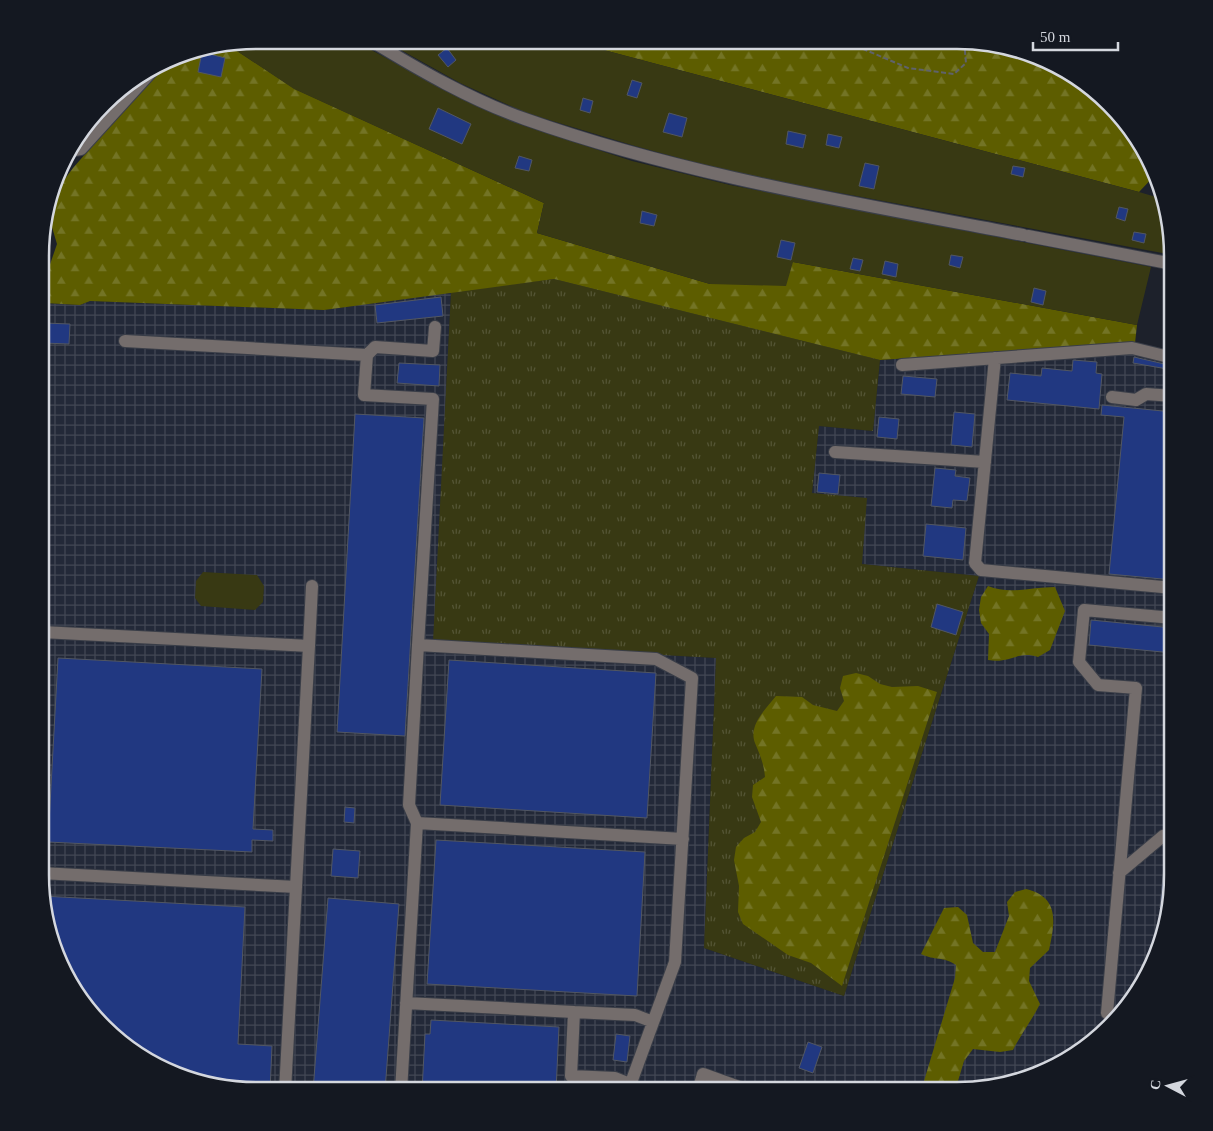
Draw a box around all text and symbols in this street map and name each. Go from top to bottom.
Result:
scale bar [1033,20,1118,52]
text: 50 m [1040,29,1071,45]
north arrow [1143,1061,1193,1111]
text: С [1148,1079,1164,1091]

